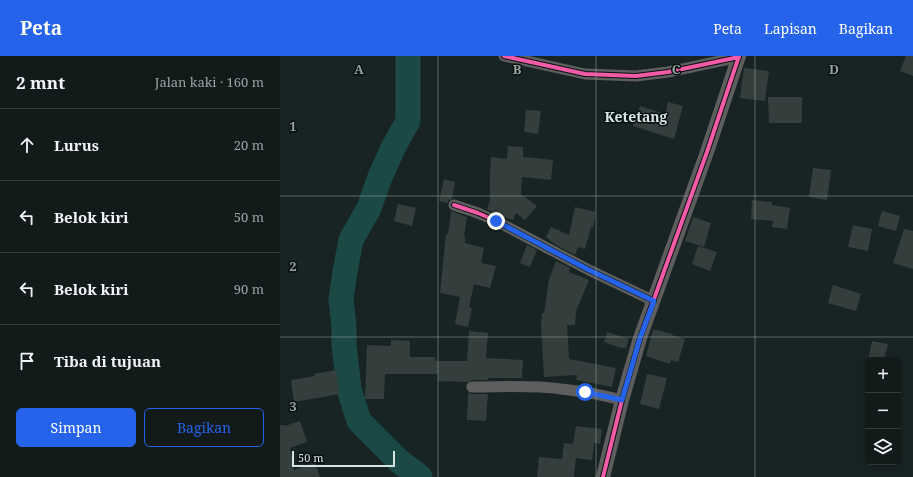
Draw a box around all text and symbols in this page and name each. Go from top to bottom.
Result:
text: Peta [20,15,62,41]
text: Peta [713,19,742,38]
text: Lapisan [764,19,817,38]
text: Bagikan [839,19,893,38]
text: A [354,60,364,78]
text: B [513,60,522,78]
text: C [672,60,681,78]
text: D [829,60,839,78]
text: 2 mnt [16,71,65,94]
text: Jalan kaki · 160 m [155,73,264,91]
district label: Ketetang [605,107,668,126]
text: 1 [289,117,297,135]
icon: ahead [16,134,38,156]
text: Lurus [54,135,99,155]
text: 20 m [234,136,264,154]
icon: left [16,206,38,228]
text: Belok kiri [54,207,129,227]
text: 50 m [234,208,264,226]
route end [487,212,505,230]
text: 2 [289,257,297,275]
icon: left [16,278,38,300]
text: Belok kiri [54,279,129,299]
text: 90 m [234,280,264,298]
icon: arrive [16,350,38,372]
text: Tiba di tujuan [54,351,161,371]
map controls [865,357,901,465]
button: + [865,357,901,393]
route start [576,383,594,401]
button: − [865,393,901,429]
text: 3 [289,397,297,415]
button: Simpan [16,408,136,447]
button: Bagikan [144,408,264,447]
button: layers [865,429,901,465]
scale bar [292,449,395,468]
text: 50 m [298,450,324,465]

